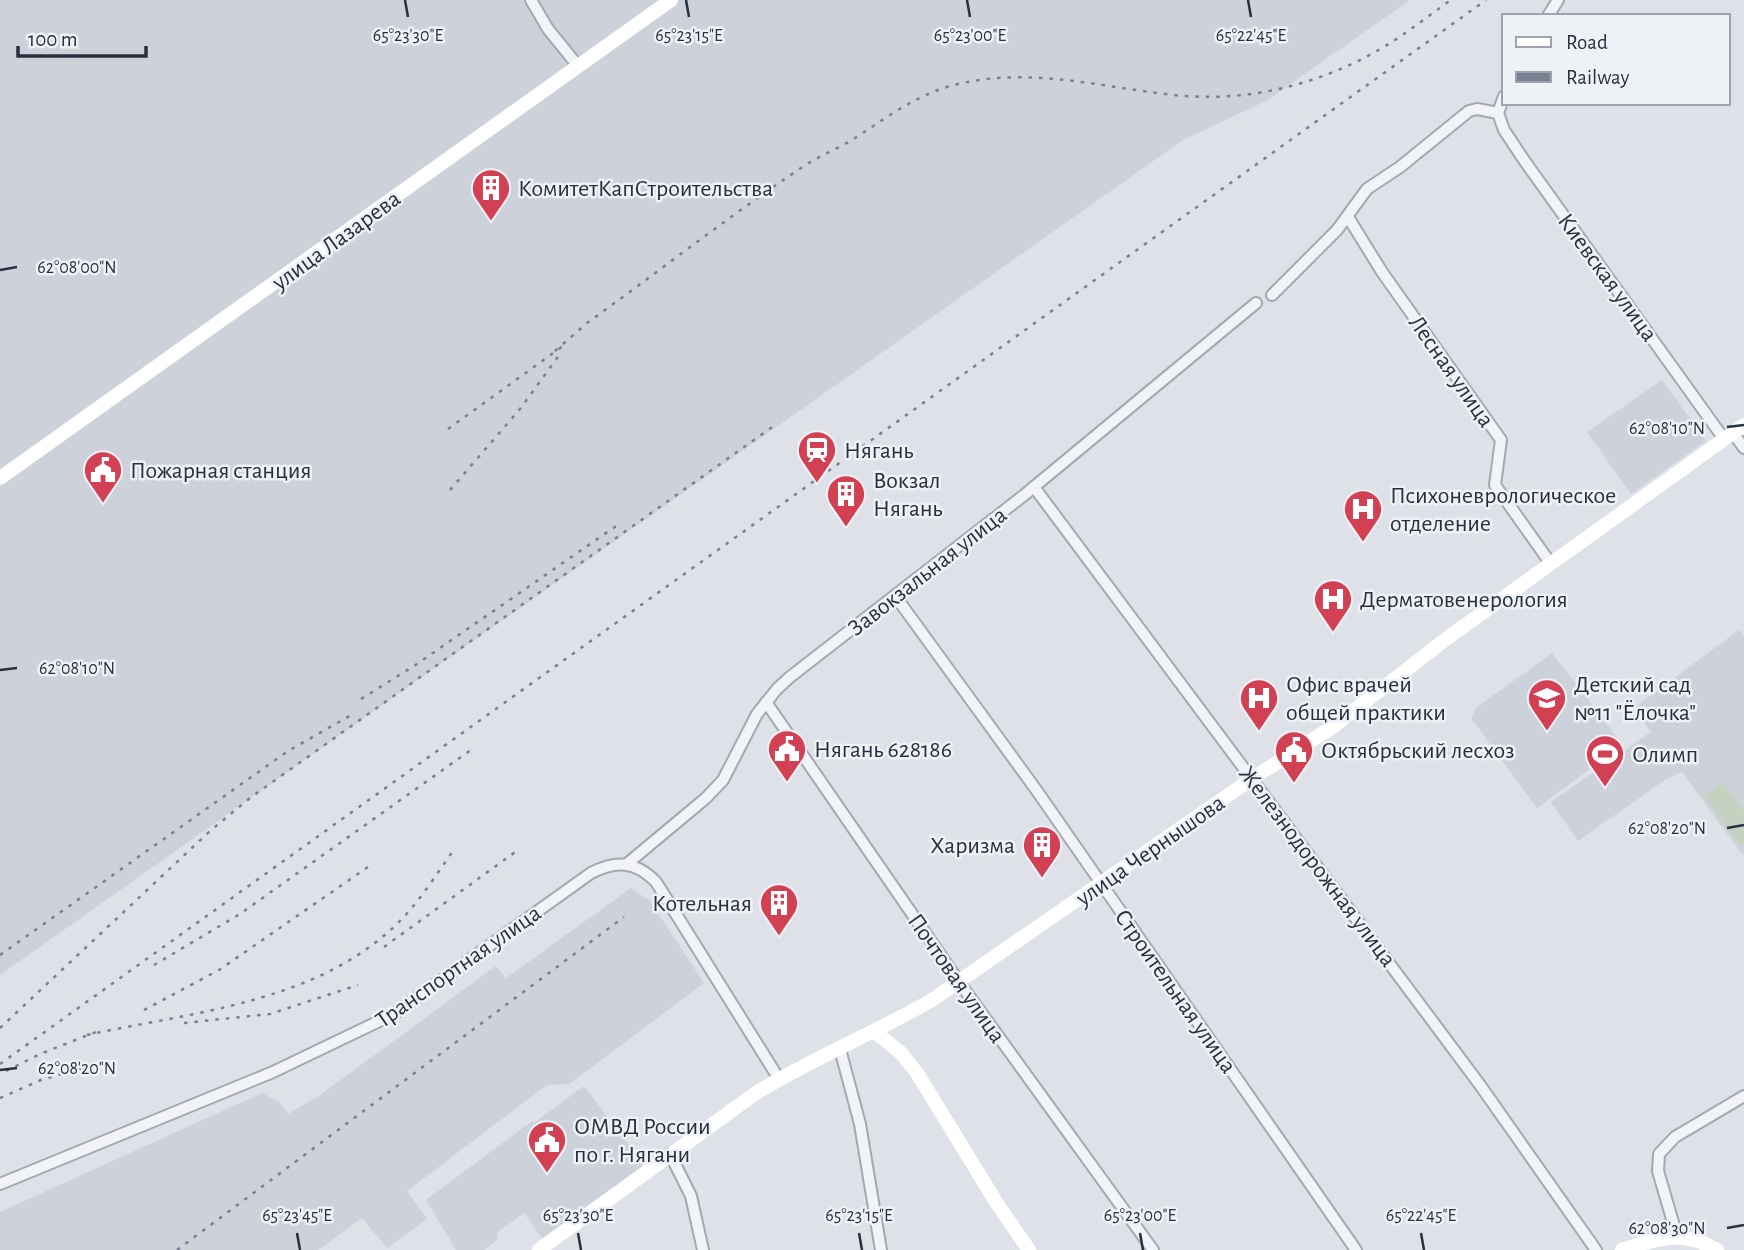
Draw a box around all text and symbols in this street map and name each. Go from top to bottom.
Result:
scale bar [18,14,145,58]
legend [1502,14,1730,105]
text: 65°23'30"E [373,27,444,45]
text: 65°23'15"E [655,27,723,45]
text: 65°23'00"E [934,27,1007,45]
text: 65°22'45"E [1216,27,1287,45]
text: 100 m [28,29,78,50]
text: Road [1566,32,1608,53]
text: Railway [1566,67,1629,88]
building icon: КомитетКапСтроительства [470,167,512,222]
place label: КомитетКапСтроительства [518,177,773,201]
street label: улица Лазарева [267,187,405,296]
street label: Киевская улица [1553,209,1661,346]
text: 62°08'00"N [37,259,117,277]
street label: Лесная улица [1404,311,1498,432]
text: 62°08'10"N [1629,420,1705,438]
station icon: Нягань [796,429,838,484]
place label: Нягань [844,439,914,463]
public building icon: Пожарная станция [82,449,124,504]
place label: Пожарная станция [130,459,311,483]
place label: Вокзал Нягань [873,469,943,521]
building icon: Вокзал Нягань [825,473,867,528]
place label: Психоневрологическое отделение [1390,484,1616,536]
hospital icon: Психоневрологическое отделение [1342,488,1384,543]
street label: Завокзальная улица [844,503,1011,641]
hospital icon: Дерматовенерология [1312,578,1354,633]
place label: Дерматовенерология [1360,588,1568,612]
text: 62°08'10"N [39,660,115,678]
place label: Офис врачей общей практики [1286,673,1446,725]
place label: Детский сад №11 "Ёлочка" [1574,673,1696,725]
hospital icon: Офис врачей общей практики [1238,677,1280,732]
school or university icon: Детский сад №11 "Ёлочка" [1526,677,1568,732]
public building icon: Нягань 628186 [766,728,808,783]
public building icon: Октябрьский лесхоз [1273,729,1315,784]
sports icon: Олимп [1584,733,1626,788]
place label: Нягань 628186 [814,738,952,762]
place label: Октябрьский лесхоз [1321,739,1515,763]
place label: Олимп [1632,743,1698,767]
street label: Железнодорожная улица [1234,762,1400,971]
street label: улица Чернышова [1071,791,1229,912]
text: 62°08'20"N [1628,820,1706,838]
building icon: Харизма [1021,824,1063,879]
place label: Харизма [930,834,1015,858]
building icon: Котельная [758,882,800,937]
place label: Котельная [652,892,752,916]
street label: Транспортная улица [372,901,546,1033]
street label: Строительная улица [1110,905,1241,1078]
street label: Почтовая улица [903,910,1010,1048]
text: 62°08'20"N [38,1060,116,1078]
place label: ОМВД России по г. Нягани [574,1115,711,1167]
public building icon: ОМВД России по г. Нягани [526,1119,568,1174]
text: 65°23'45"E [262,1207,332,1225]
text: 65°23'30"E [543,1207,614,1225]
text: 65°23'15"E [825,1207,893,1225]
text: 65°23'00"E [1104,1207,1177,1225]
text: 65°22'45"E [1386,1207,1457,1225]
text: 62°08'30"N [1628,1220,1706,1238]

